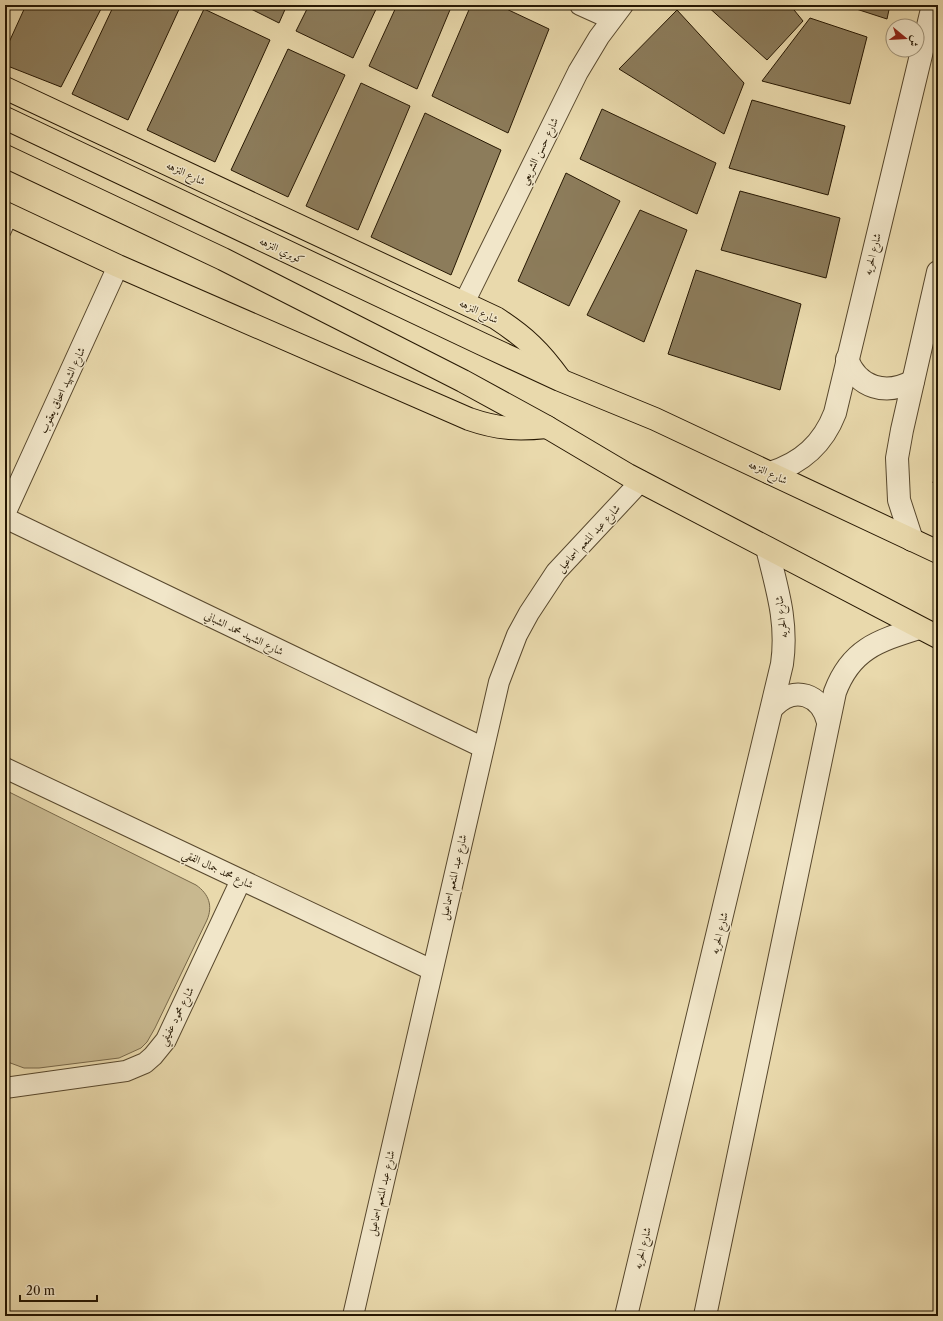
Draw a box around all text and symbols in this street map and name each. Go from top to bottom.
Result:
north arrow [885,18,925,58]
text: ش [906,34,923,49]
street label: شارع حسن الشريعي [517,115,565,189]
street label: شارع النزهه [163,158,208,191]
street label: شارع الحريه [860,232,887,277]
street label: كوبري النزهه [256,234,307,268]
street label: شارع النزهه [456,296,501,329]
street label: شارع الشهيد اسحاق يعقوب [36,345,91,437]
street label: شارع النزهه [745,457,790,490]
street label: شارع عبد المنعم اسماعيل [553,501,626,577]
street label: شارع الحريه [771,595,794,639]
street label: شارع الشهيد محمد الشباني [201,608,286,661]
street label: شارع عبد المنعم اسماعيل [436,833,474,922]
street label: شارع محمد جمال الفقي [179,846,256,895]
street label: شارع الحريه [707,911,734,956]
street label: شارع محمود عفيفي [155,984,200,1049]
street label: شارع عبد المنعم اسماعيل [364,1149,402,1238]
street label: شارع الحريه [630,1226,657,1271]
scale bar [20,1277,97,1303]
text: 20 m [26,1283,55,1298]

